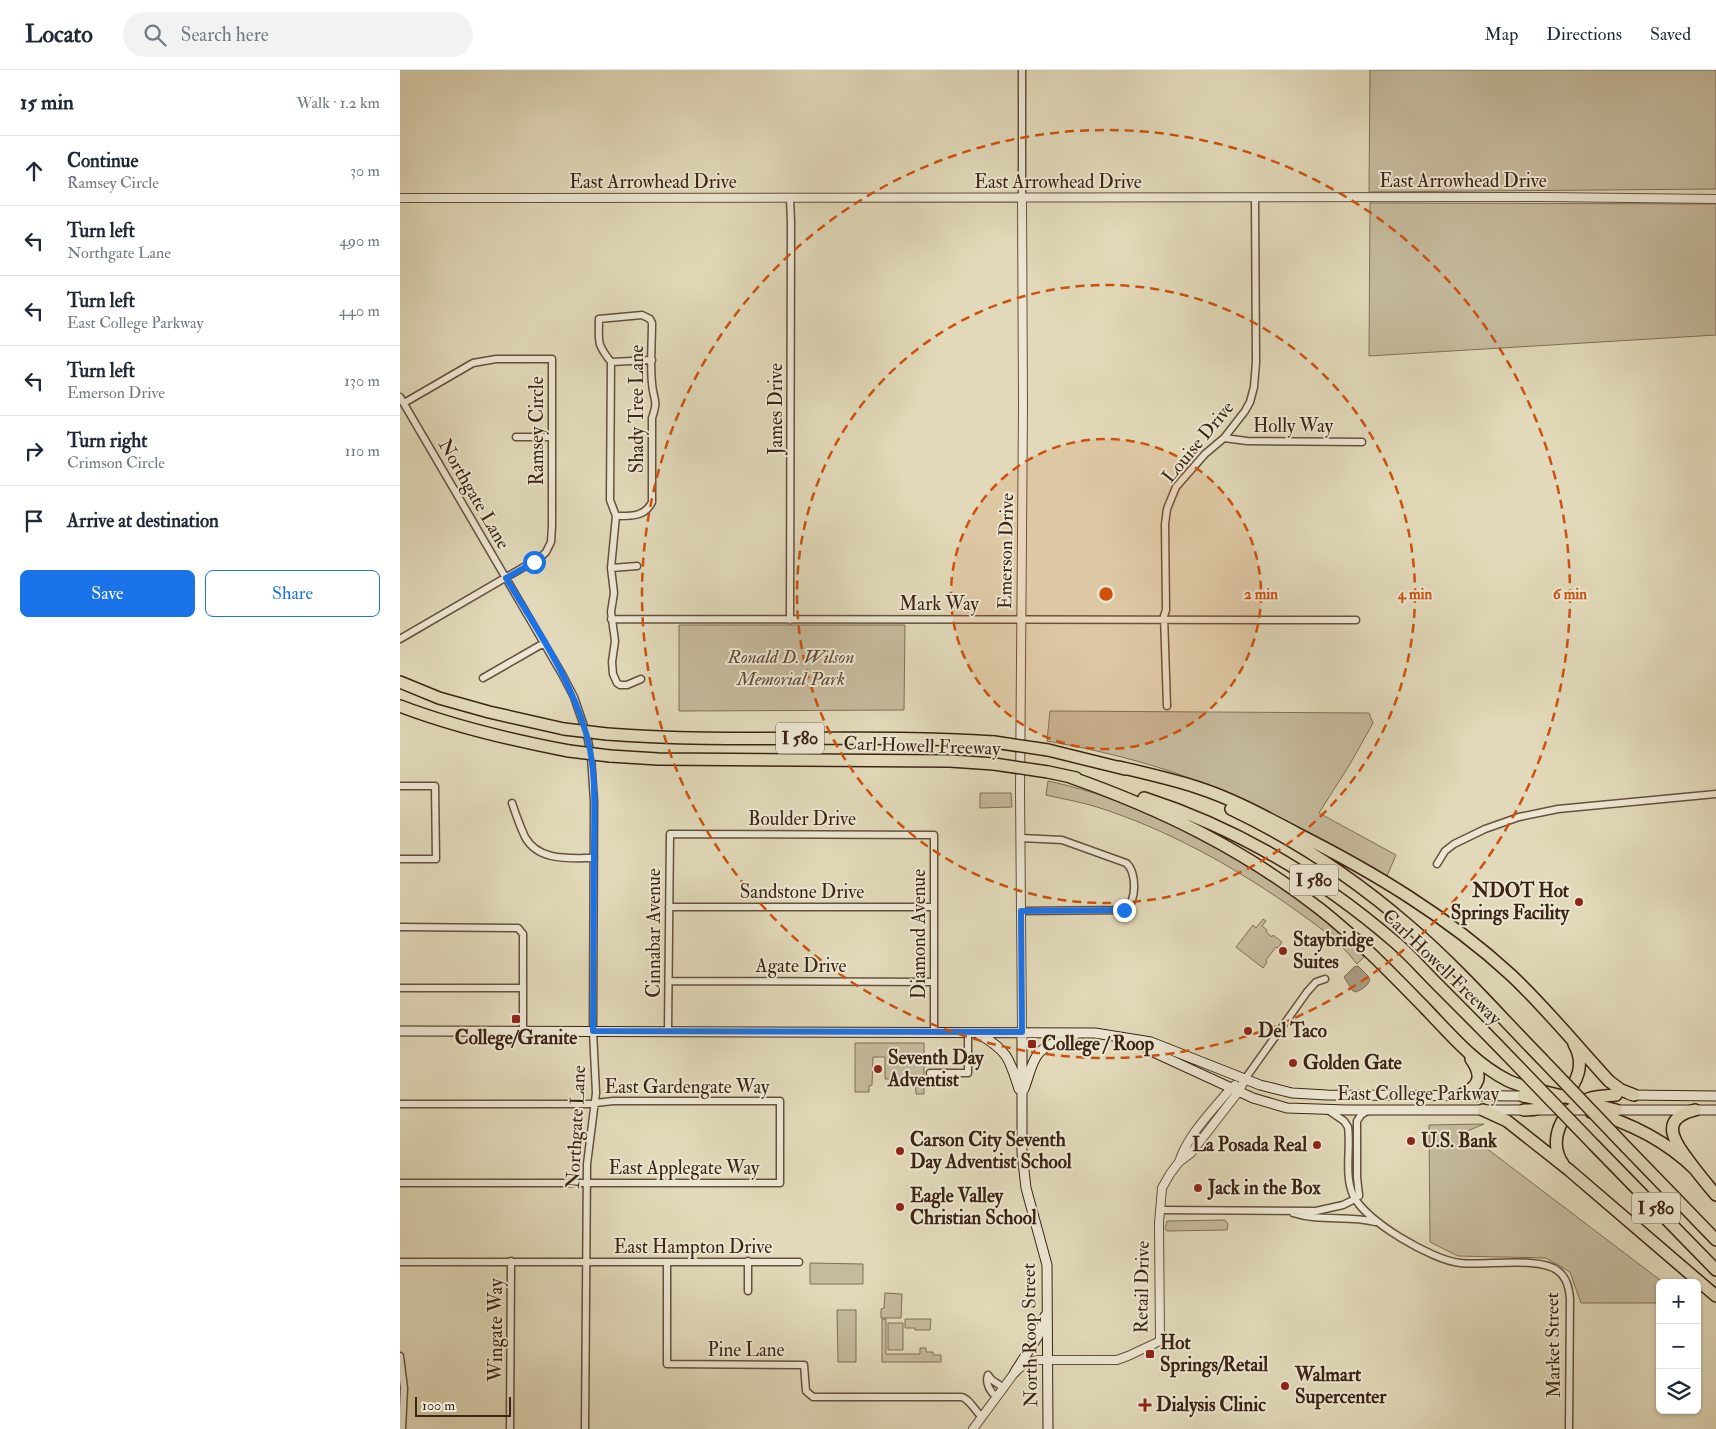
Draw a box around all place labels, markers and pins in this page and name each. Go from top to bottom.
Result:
centre of rings [1097,585,1115,603]
place label: NDOT Hot Springs Facility [1451,879,1570,926]
marker: NDOT Hot Springs Facility [1573,896,1585,908]
place label: Staybridge Suites [1293,928,1374,974]
marker: Staybridge Suites [1277,945,1289,957]
marker: College/Granite [510,1013,522,1025]
place label: Del Taco [1258,1019,1327,1043]
marker: Del Taco [1242,1025,1254,1037]
place label: College/Granite [455,1026,577,1051]
place label: College / Roop [1042,1032,1155,1057]
marker: College / Roop [1026,1038,1038,1050]
place label: Seventh Day Adventist [887,1046,984,1092]
place label: Golden Gate [1303,1051,1402,1075]
marker: Golden Gate [1287,1057,1299,1069]
marker: Seventh Day Adventist [872,1063,884,1075]
place label: Carson City Seventh Day Adventist School [910,1128,1072,1175]
place label: U.S. Bank [1421,1129,1498,1153]
place label: La Posada Real [1192,1133,1307,1157]
marker: U.S. Bank [1405,1135,1417,1147]
marker: La Posada Real [1311,1139,1323,1151]
marker: Carson City Seventh Day Adventist School [894,1145,906,1157]
place label: Jack in the Box [1207,1176,1321,1200]
marker: Jack in the Box [1192,1182,1204,1194]
place label: Eagle Valley Christian School [910,1184,1037,1230]
marker: Eagle Valley Christian School [894,1201,906,1213]
place label: Hot Springs/Retail [1160,1331,1268,1378]
marker: Hot Springs/Retail [1144,1348,1156,1360]
place label: Walmart Supercenter [1294,1363,1387,1410]
marker: Walmart Supercenter [1279,1380,1291,1392]
place label: Dialysis Clinic [1156,1393,1266,1418]
marker: Dialysis Clinic [1138,1398,1152,1412]

